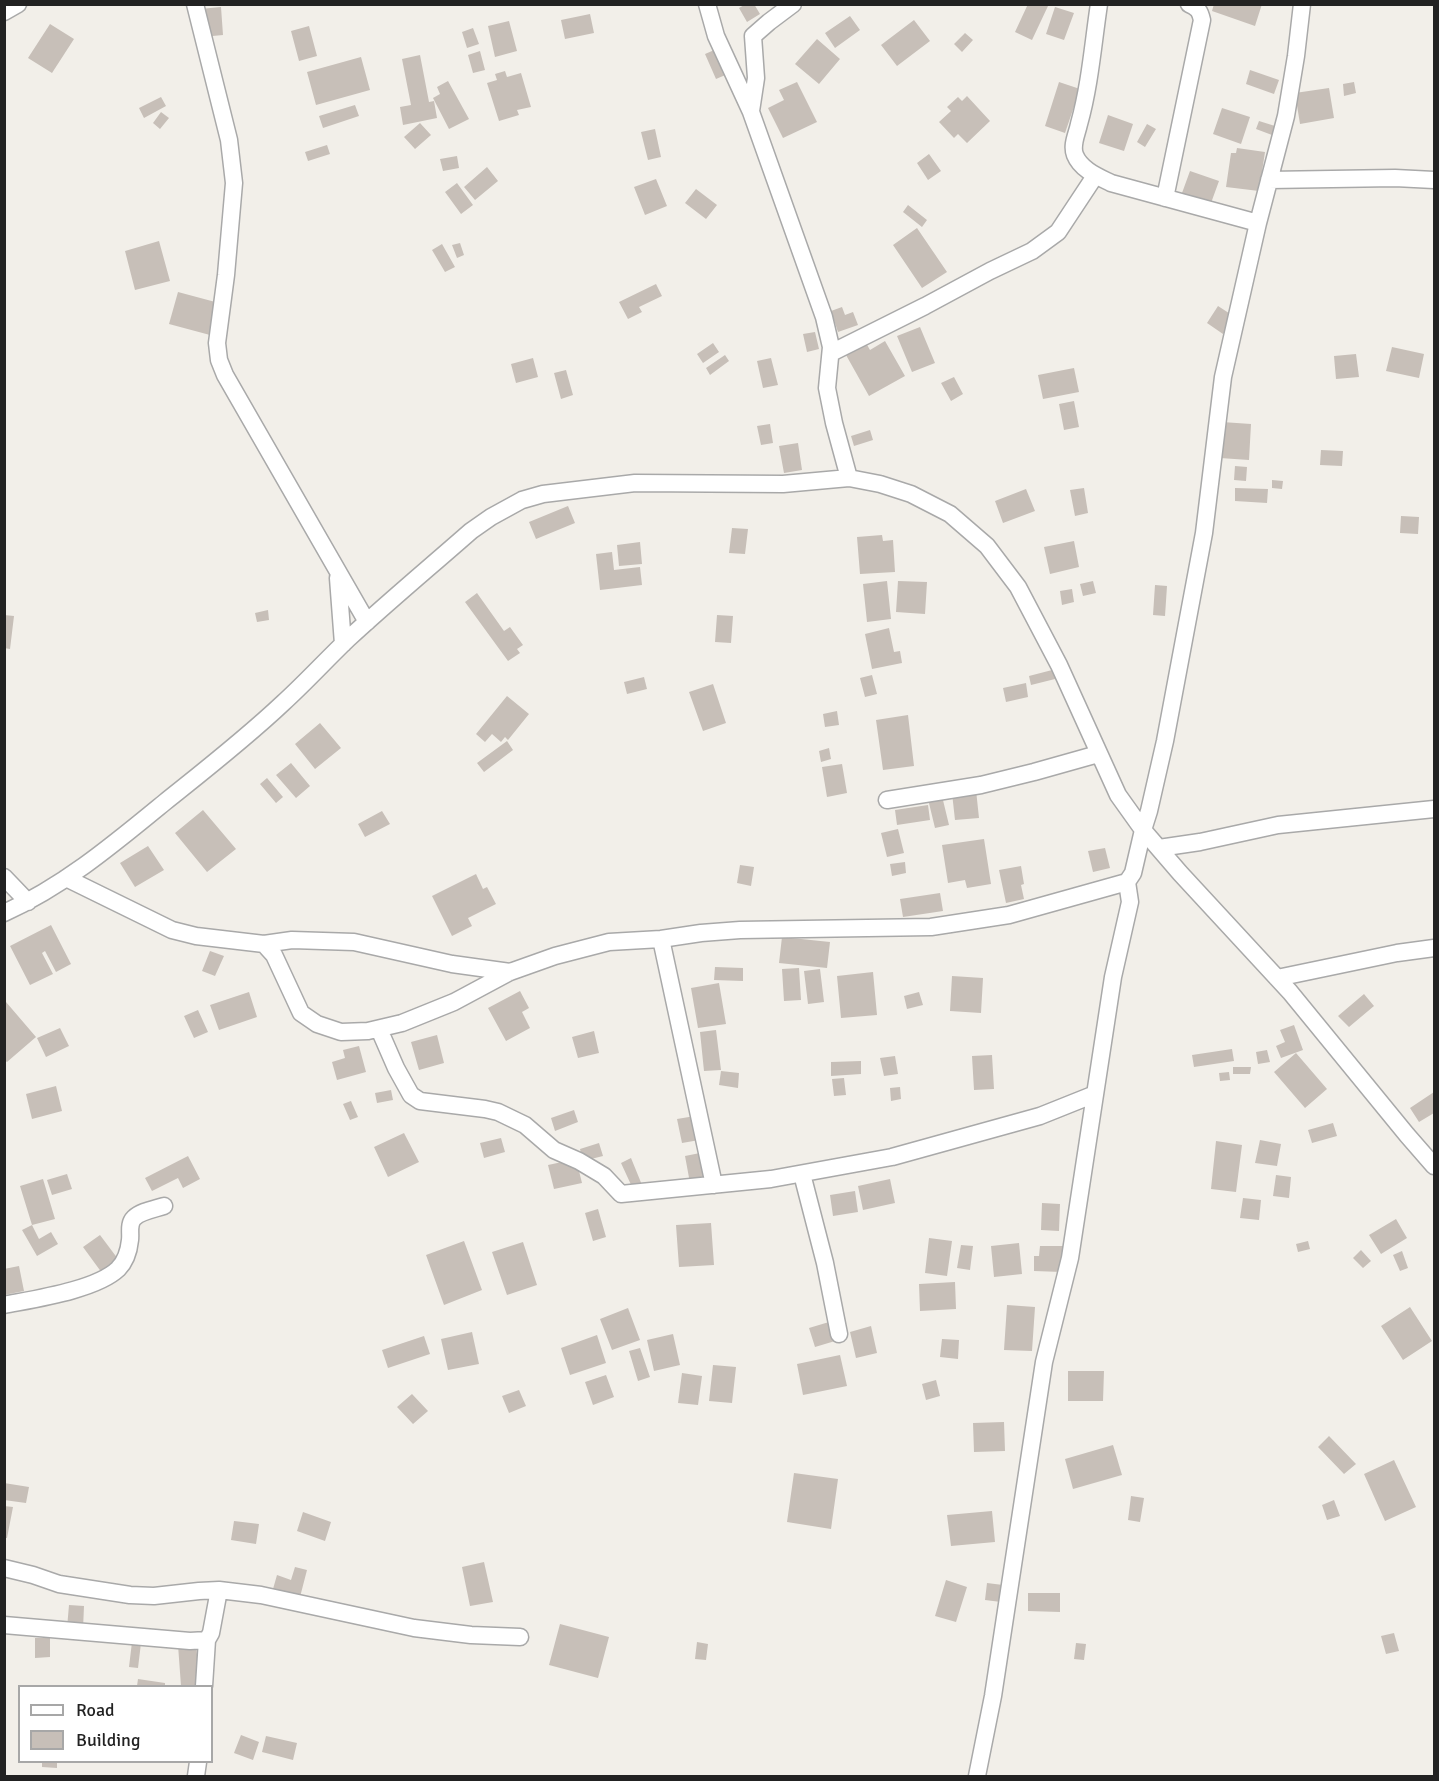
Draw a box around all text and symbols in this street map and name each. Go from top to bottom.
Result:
legend [18,1685,213,1763]
text: Road [76,1699,115,1721]
text: Building [76,1729,140,1751]

